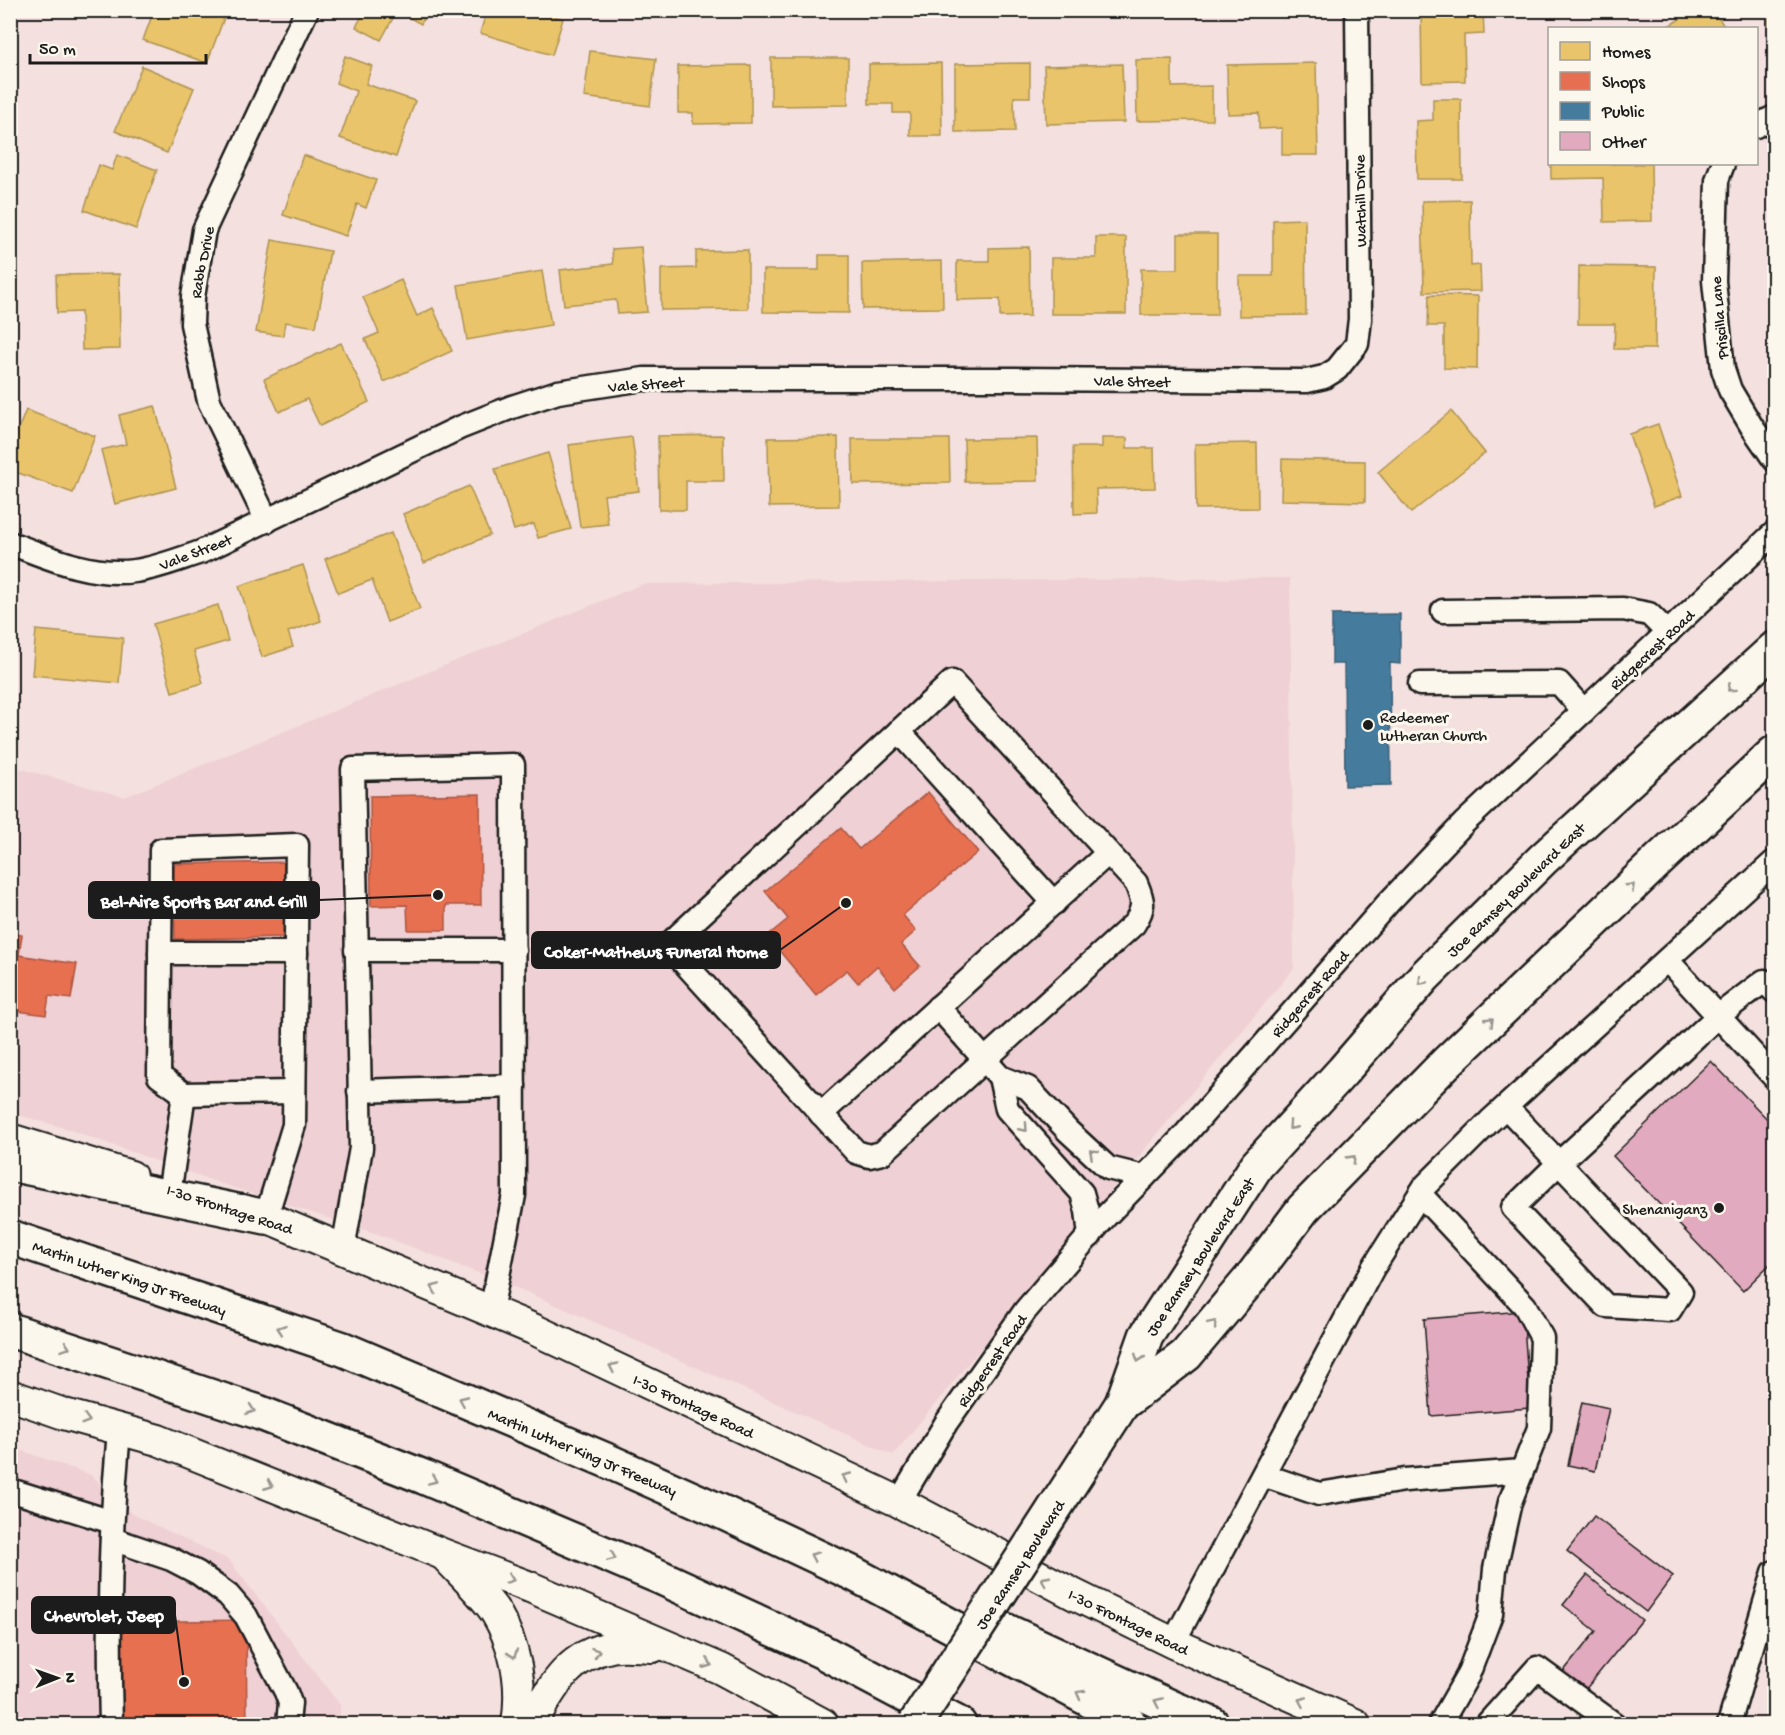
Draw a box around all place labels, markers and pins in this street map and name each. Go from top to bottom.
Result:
place label: Redeemer Lutheran Church [1380,710,1488,747]
marker: Redeemer Lutheran Church [1361,718,1375,732]
callout: Bel-Aire Sports Bar and Grill [89,882,319,918]
callout: Coker-Mathews Funeral Home [532,932,780,968]
marker: Shenaniganz [1712,1201,1726,1215]
place label: Shenaniganz [1623,1202,1708,1221]
callout: Chevrolet, Jeep [32,1597,175,1633]

